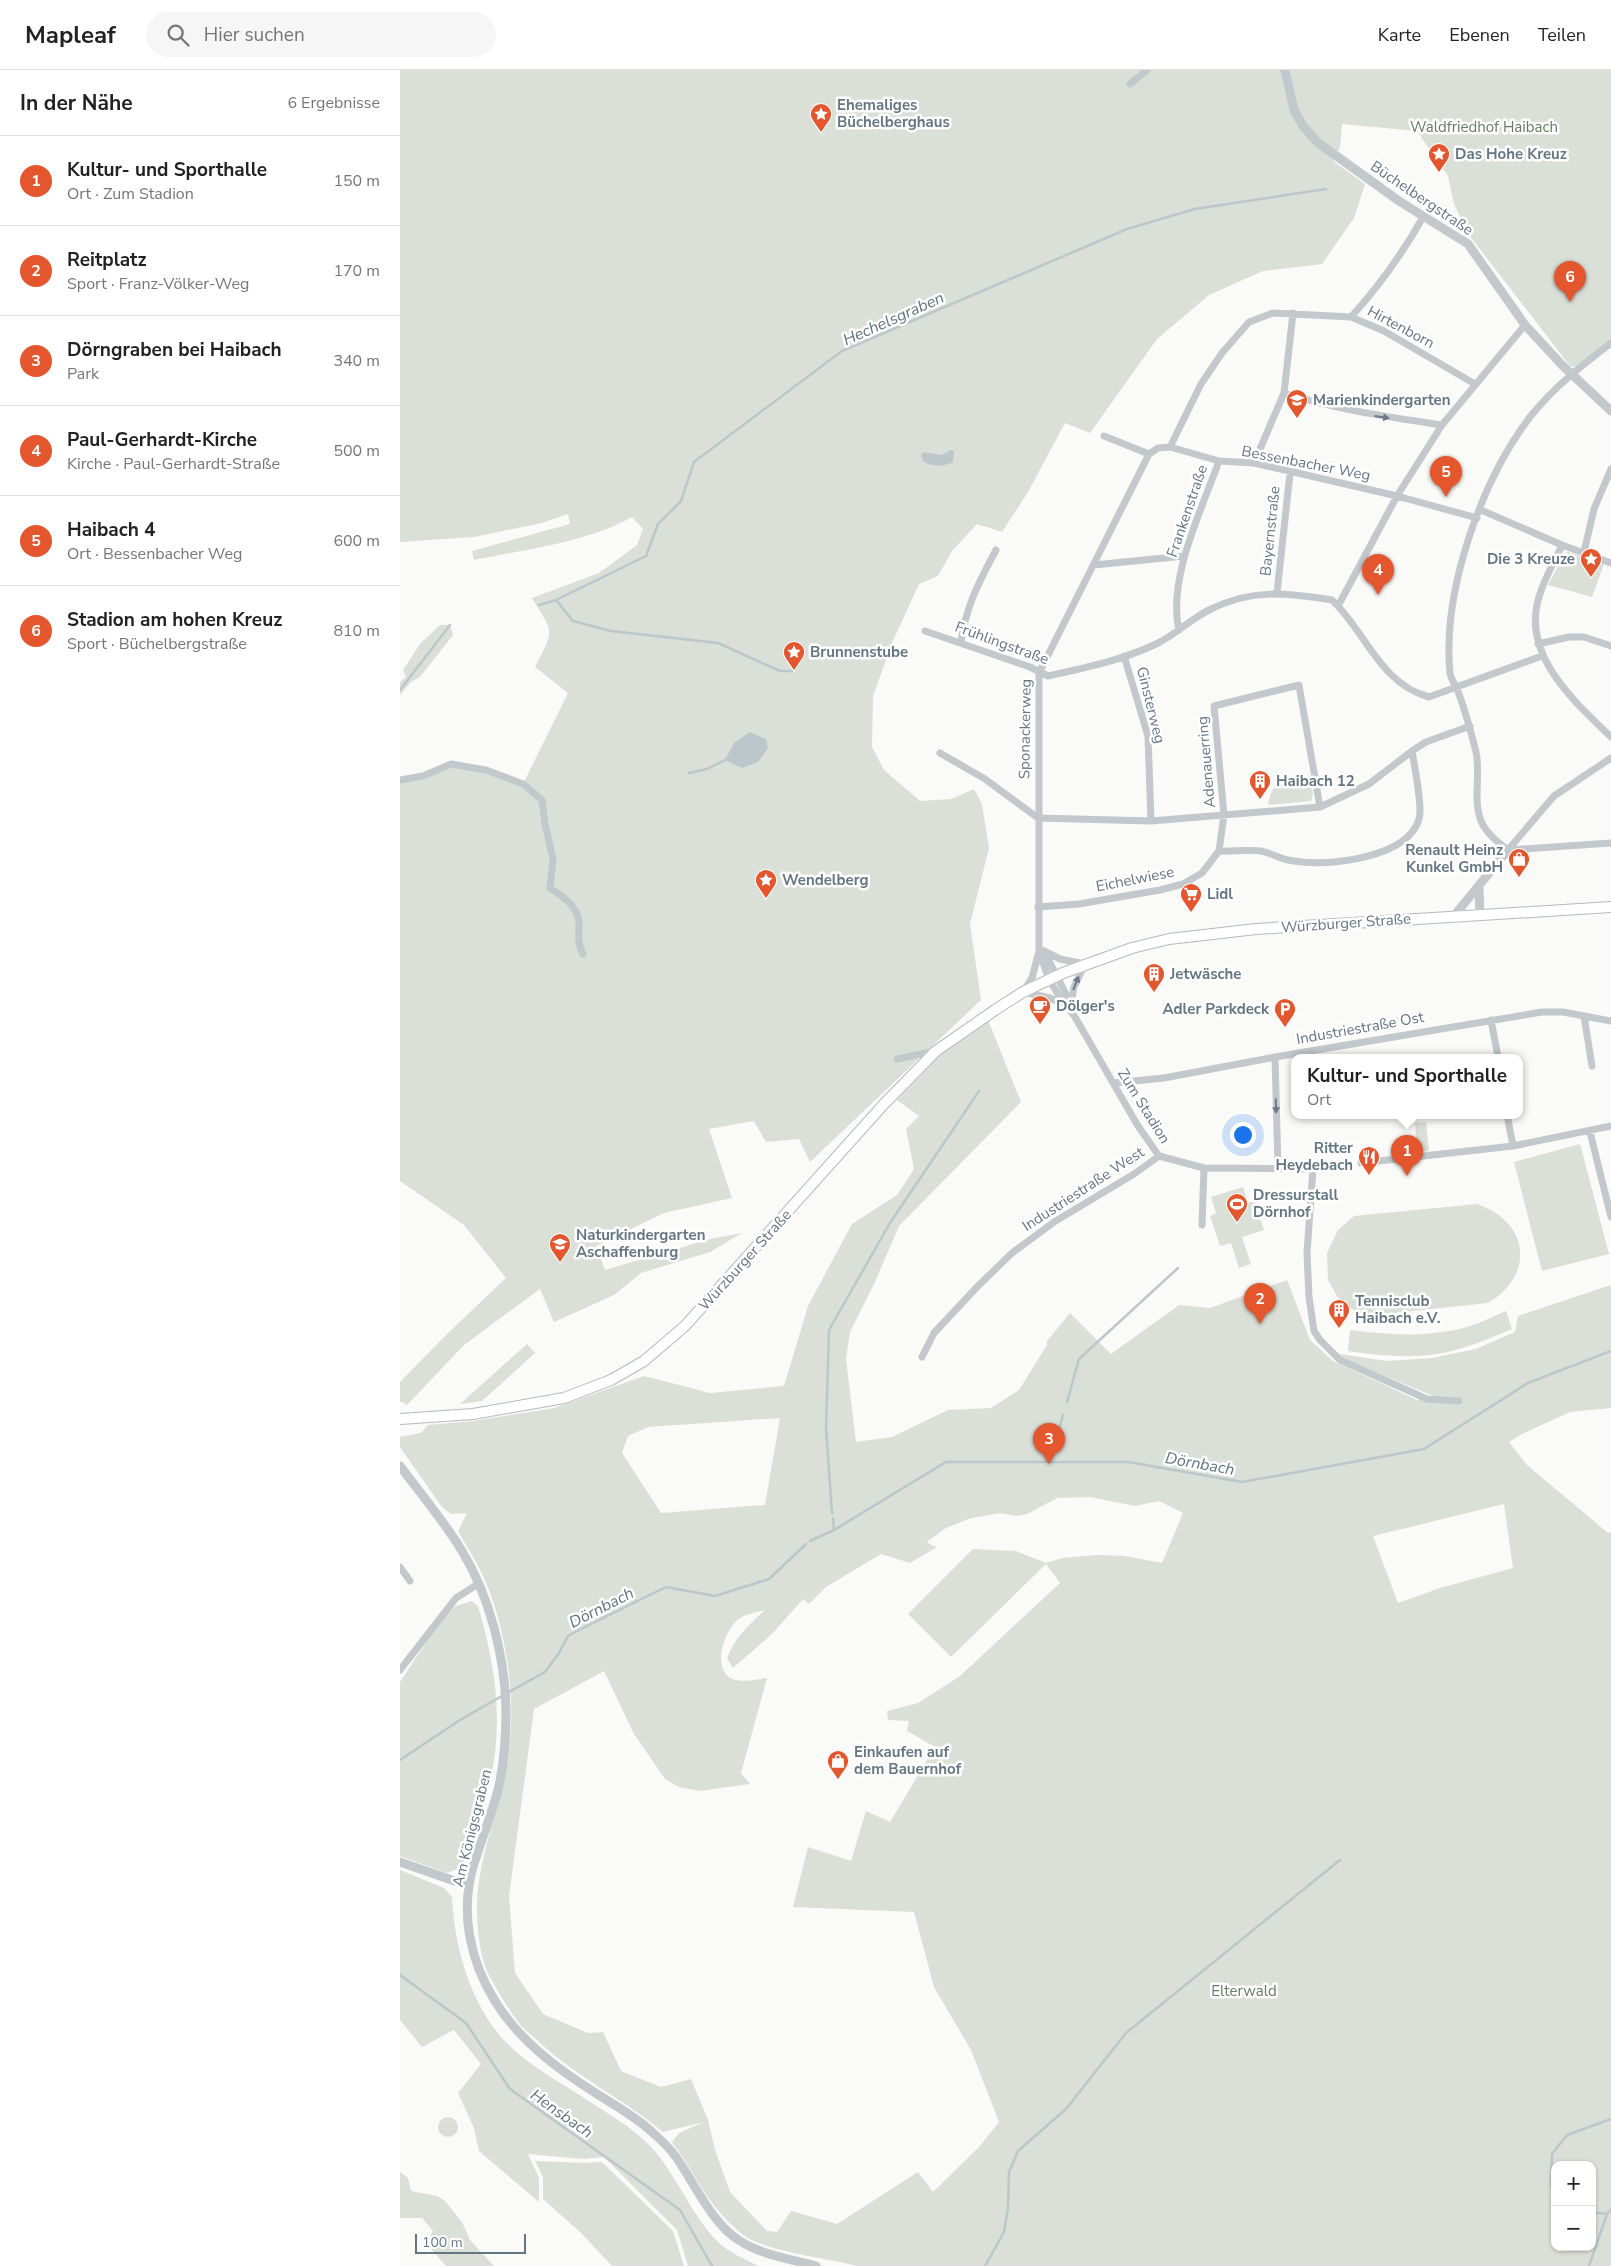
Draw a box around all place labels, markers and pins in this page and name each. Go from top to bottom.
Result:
place label: Ehemaliges Büchelberghaus [837,95,950,132]
place icon: Ehemaliges Büchelberghaus [809,102,833,133]
place icon: Das Hohe Kreuz [1427,142,1451,173]
place label: Das Hohe Kreuz [1455,144,1567,164]
pin: 6 [1554,261,1586,302]
school or university icon: Marienkindergarten [1285,388,1309,419]
place label: Marienkindergarten [1313,390,1451,410]
pin: 5 [1430,456,1462,497]
place icon: Die 3 Kreuze [1579,547,1603,578]
place label: Die 3 Kreuze [1487,549,1575,569]
pin: 4 [1362,554,1394,595]
place icon: Brunnenstube [782,640,806,671]
place label: Brunnenstube [810,642,908,662]
building icon: Haibach 12 [1248,769,1272,800]
place label: Haibach 12 [1276,771,1355,791]
place label: Renault Heinz Kunkel GmbH [1405,840,1503,877]
shop icon: Renault Heinz Kunkel GmbH [1507,847,1531,878]
place icon: Wendelberg [754,868,778,899]
place label: Wendelberg [782,870,869,890]
supermarket icon: Lidl [1179,882,1203,913]
place label: Lidl [1207,884,1233,904]
building icon: Jetwäsche [1142,962,1166,993]
place label: Jetwäsche [1169,964,1241,984]
cafe icon: Dölger's [1028,994,1052,1025]
place label: Dölger's [1056,996,1115,1016]
parking icon: Adler Parkdeck [1273,997,1297,1028]
place label: Adler Parkdeck [1162,999,1270,1019]
pin: 1 [1391,1135,1423,1176]
place label: Ritter Heydebach [1275,1138,1353,1175]
restaurant icon: Ritter Heydebach [1357,1145,1381,1176]
place label: Dressurstall Dörnhof [1253,1185,1338,1222]
sports icon: Dressurstall Dörnhof [1225,1192,1249,1223]
place label: Naturkindergarten Aschaffenburg [576,1225,705,1262]
school or university icon: Naturkindergarten Aschaffenburg [548,1232,572,1263]
pin: 2 [1244,1283,1276,1324]
place label: Tennisclub Haibach e.V. [1355,1291,1440,1328]
building icon: Tennisclub Haibach e.V. [1327,1298,1351,1329]
pin: 3 [1033,1423,1065,1464]
place label: Einkaufen auf dem Bauernhof [854,1742,962,1779]
shop icon: Einkaufen auf dem Bauernhof [826,1749,850,1780]

